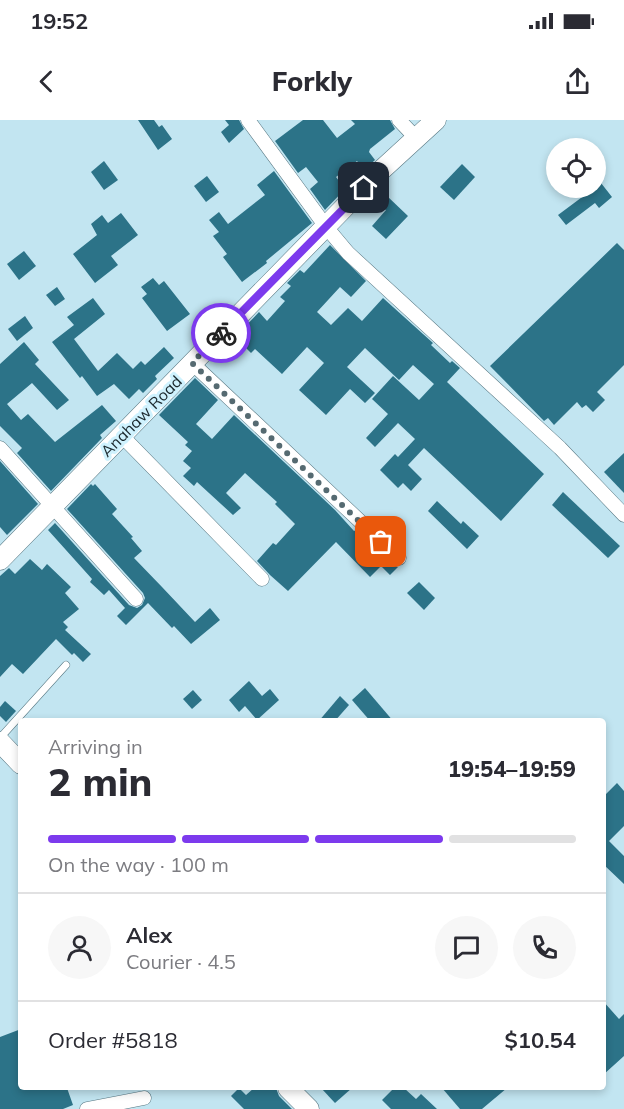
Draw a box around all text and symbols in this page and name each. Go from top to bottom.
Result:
text: 19:52 [30,7,88,35]
text: Forkly [272,64,352,98]
icon: back [30,65,63,98]
icon: share [561,65,594,98]
map controls [546,138,606,198]
button: locate [546,138,606,198]
pin [338,162,389,213]
icon: home [347,171,380,204]
courier [191,303,251,363]
icon: bike [205,317,238,350]
street label: Anahaw Road [96,371,186,461]
pin [355,516,406,567]
icon: bag [364,525,397,558]
text: Arriving in [48,734,143,759]
text: 19:54–19:59 [448,755,576,783]
text: 2 min [48,757,153,806]
text: On the way · 100 m [48,852,229,877]
button: person [48,916,111,979]
button: chat [435,916,498,979]
button: phone [513,916,576,979]
text: Alex [126,921,172,949]
text: Courier · 4.5 [126,949,236,974]
text: Order #5818 [48,1026,178,1054]
text: $10.54 [505,1026,576,1054]

